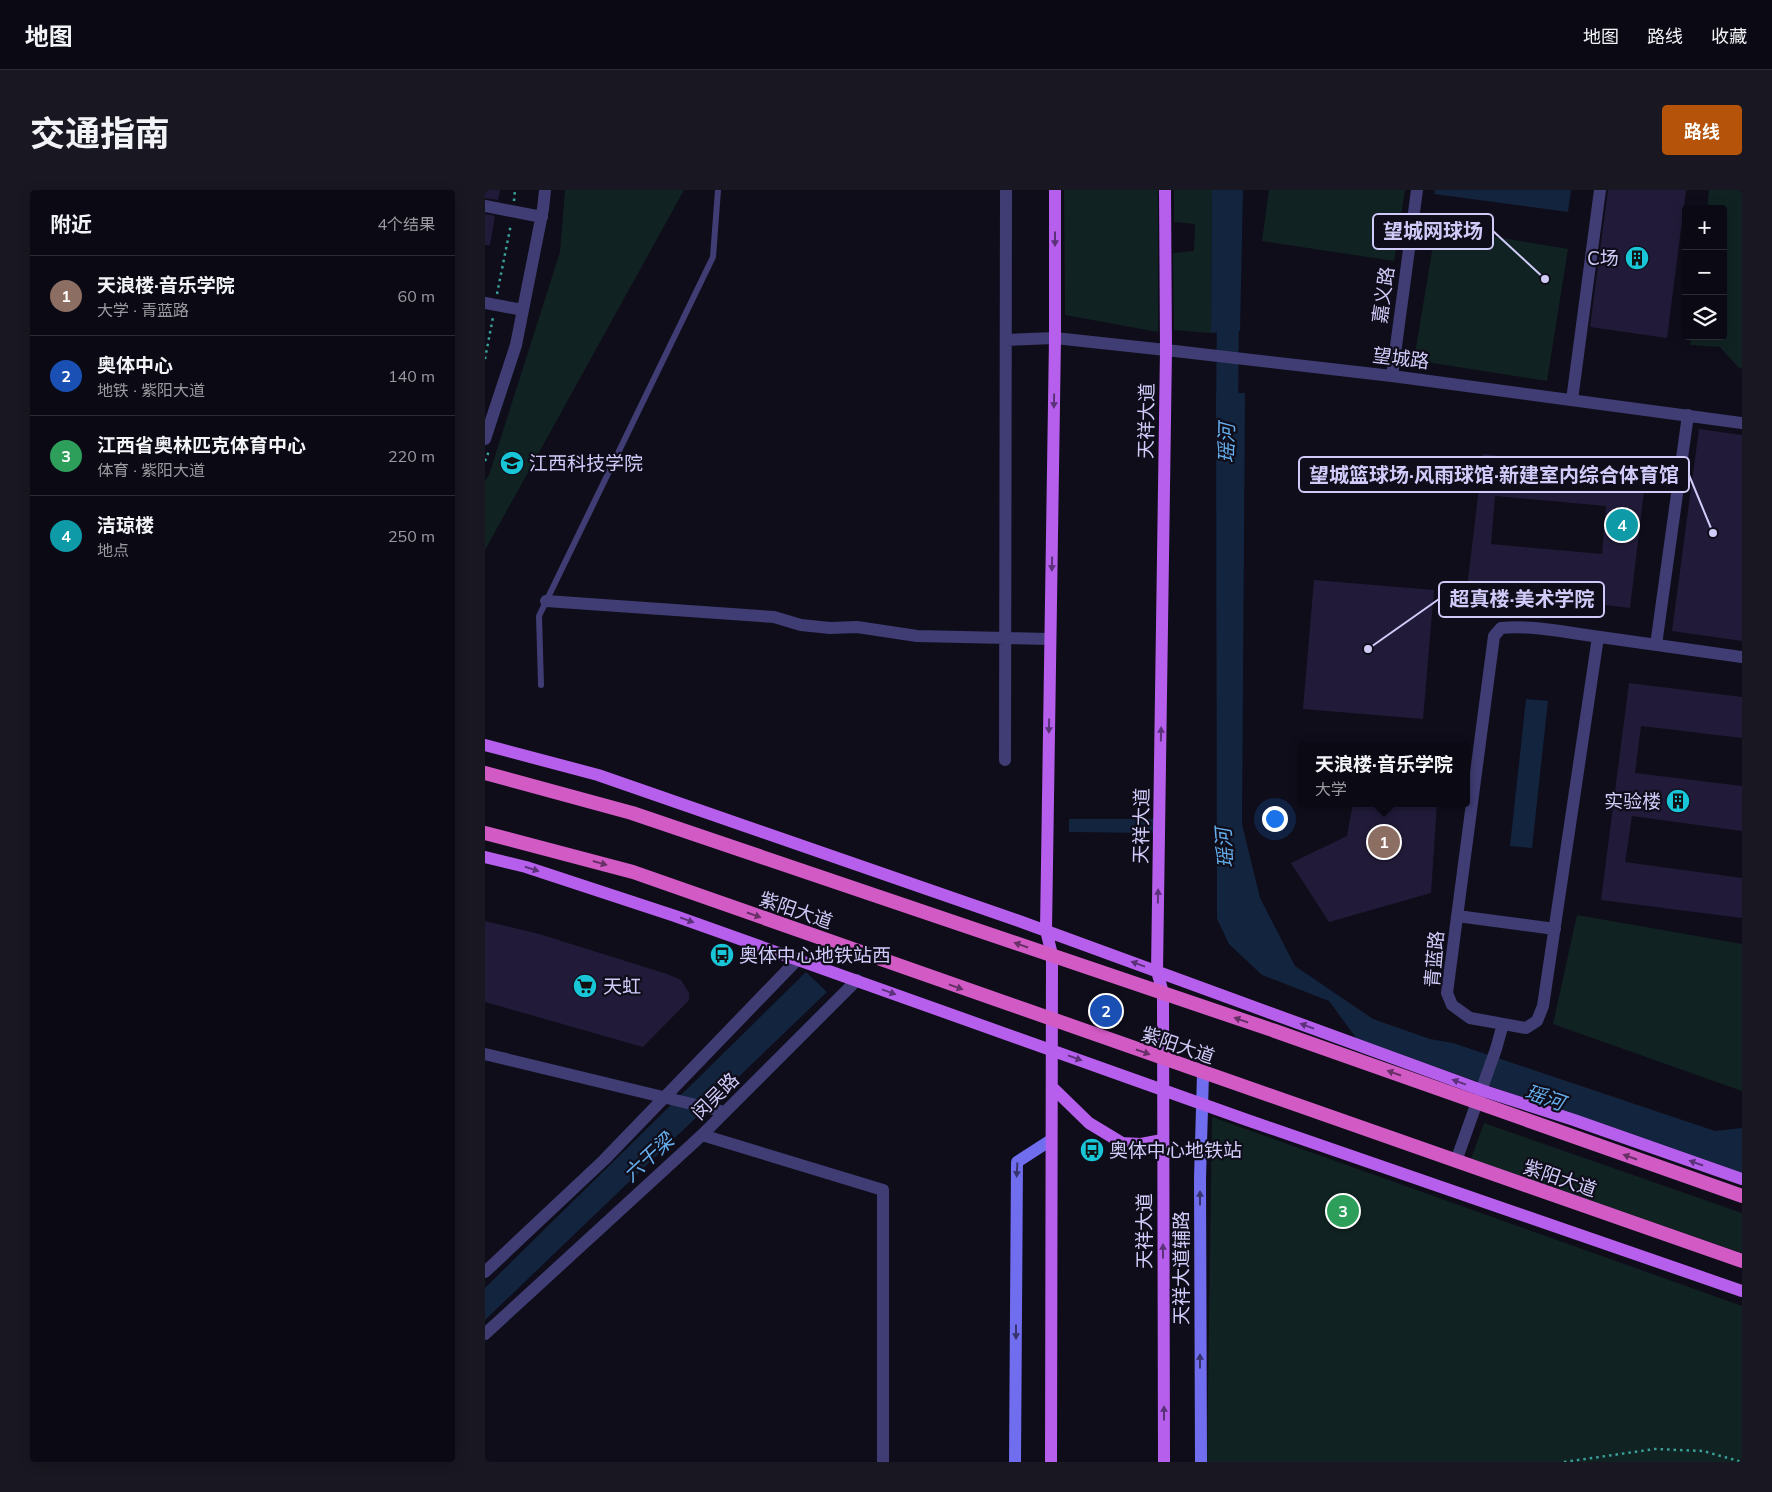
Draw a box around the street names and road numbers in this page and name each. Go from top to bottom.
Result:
street label: 嘉义路 [1367,265,1399,325]
street label: 望城路 [1371,343,1431,373]
street label: 天祥大道 [1133,383,1159,459]
street label: 天祥大道 [1128,788,1154,864]
street label: 紫阳大道 [756,886,836,934]
street label: 青蓝路 [1420,930,1448,988]
street label: 紫阳大道 [1138,1021,1218,1069]
street label: 闵吴路 [686,1067,744,1125]
street label: 紫阳大道 [1520,1154,1600,1202]
street label: 天祥大道 [1132,1193,1156,1269]
street label: 天祥大道辅路 [1169,1211,1193,1325]

